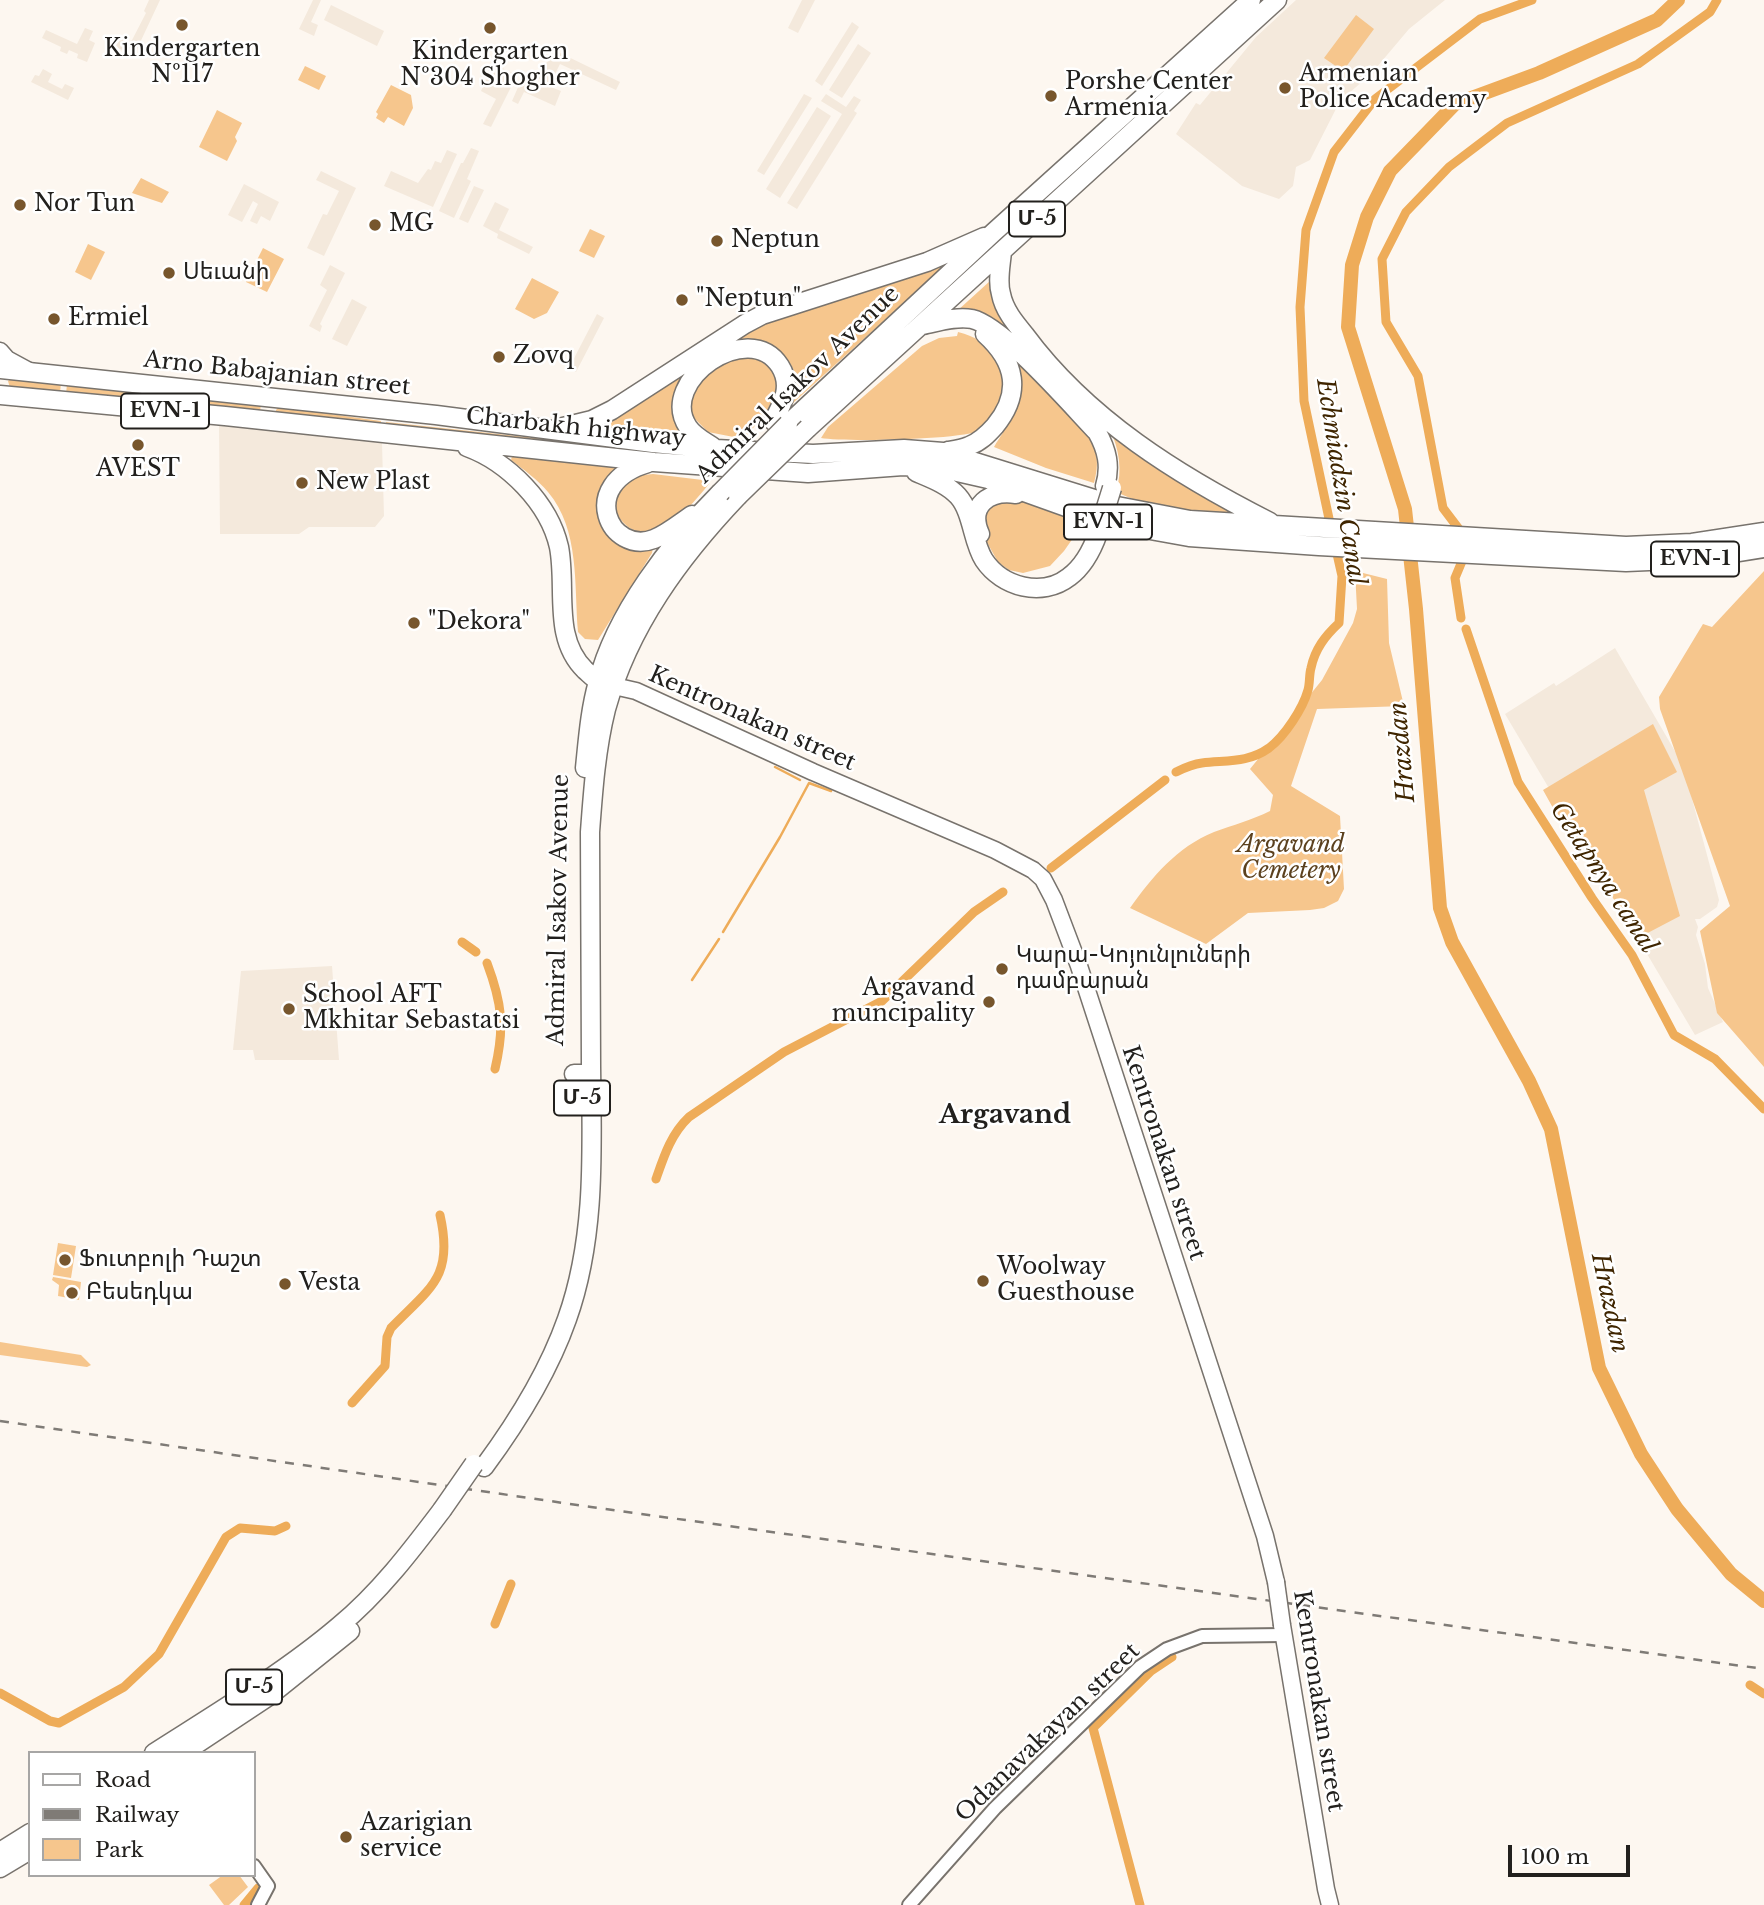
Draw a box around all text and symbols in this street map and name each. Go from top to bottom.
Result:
marker: Kindergarten №117 [174,17,190,33]
marker: Kindergarten №304 Shogher [482,20,498,36]
place label: Kindergarten №117 [104,36,260,90]
place label: Kindergarten №304 Shogher [400,39,580,93]
place label: Armenian Police Academy [1299,61,1487,115]
place label: Porshe Center Armenia [1065,69,1232,123]
marker: Armenian Police Academy [1277,80,1293,96]
marker: Porshe Center Armenia [1043,88,1059,104]
place label: Nor Tun [34,191,135,219]
marker: Nor Tun [12,197,28,213]
road number: Մ-5 [1009,202,1065,236]
place label: MG [389,211,434,239]
marker: MG [367,217,383,233]
place label: Neptun [731,227,820,255]
marker: Neptun [709,233,725,249]
place label: Սեւանի [183,259,269,287]
marker: Սեւանի [161,265,177,281]
street label: Admiral Isakov Avenue [691,281,905,489]
place label: "Neptun" [696,286,801,314]
marker: "Neptun" [674,292,690,308]
place label: Ermiel [68,305,149,333]
marker: Ermiel [46,311,62,327]
place label: Zovq [513,343,574,371]
street label: Arno Babajanian street [142,346,412,402]
marker: Zovq [491,349,507,365]
water label: Echmiadzin Canal [1309,377,1371,587]
road number: EVN-1 [121,394,209,428]
street label: Charbakh highway [464,403,688,453]
marker: AVEST [130,437,146,453]
place label: AVEST [96,456,180,484]
place label: New Plast [316,469,430,497]
marker: New Plast [294,475,310,491]
road number: EVN-1 [1064,504,1152,540]
road number: EVN-1 [1651,542,1739,576]
place label: "Dekora" [428,609,530,637]
marker: "Dekora" [406,615,422,631]
street label: Kentronakan street [644,661,860,777]
water label: Hrazdan [1384,700,1422,804]
street label: Admiral Isakov Avenue [543,774,575,1046]
water label: Getapnya canal [1543,797,1663,959]
park label: Argavand Cemetery [1237,832,1345,886]
place label: Կարա-Կոյունլուների դամբարան [1016,942,1251,996]
marker: Կարա-Կոյունլուների դամբարան [994,961,1010,977]
place label: Argavand muncipality [832,975,975,1029]
place label: School AFT Mkhitar Sebastatsi [303,982,520,1036]
marker: Argavand muncipality [981,994,997,1010]
marker: School AFT Mkhitar Sebastatsi [281,1001,297,1017]
street label: Kentronakan street [1115,1042,1211,1264]
road number: Մ-5 [554,1080,610,1116]
district label: Argavand [939,1100,1071,1132]
place label: Ֆուտբոլի Դաշտ [79,1246,261,1274]
water label: Hrazdan [1584,1251,1634,1355]
marker: Ֆուտբոլի Դաշտ [57,1252,73,1268]
place label: Woolway Guesthouse [997,1254,1135,1308]
place label: Vesta [299,1270,360,1298]
marker: Woolway Guesthouse [975,1273,991,1289]
marker: Vesta [277,1276,293,1292]
place label: Բեսեդկա [86,1279,193,1307]
marker: Բեսեդկա [64,1285,80,1301]
street label: Kentronakan street [1287,1588,1349,1814]
street label: Odanavakayan street [950,1638,1146,1828]
road number: Մ-5 [226,1670,282,1704]
legend [28,1751,256,1877]
text: Road [95,1767,151,1793]
text: Railway [95,1802,179,1828]
place label: Azarigian service [360,1810,472,1864]
marker: Azarigian service [338,1829,354,1845]
scale bar [1512,1832,1634,1876]
text: Park [95,1837,144,1863]
text: 100 m [1521,1844,1589,1870]

